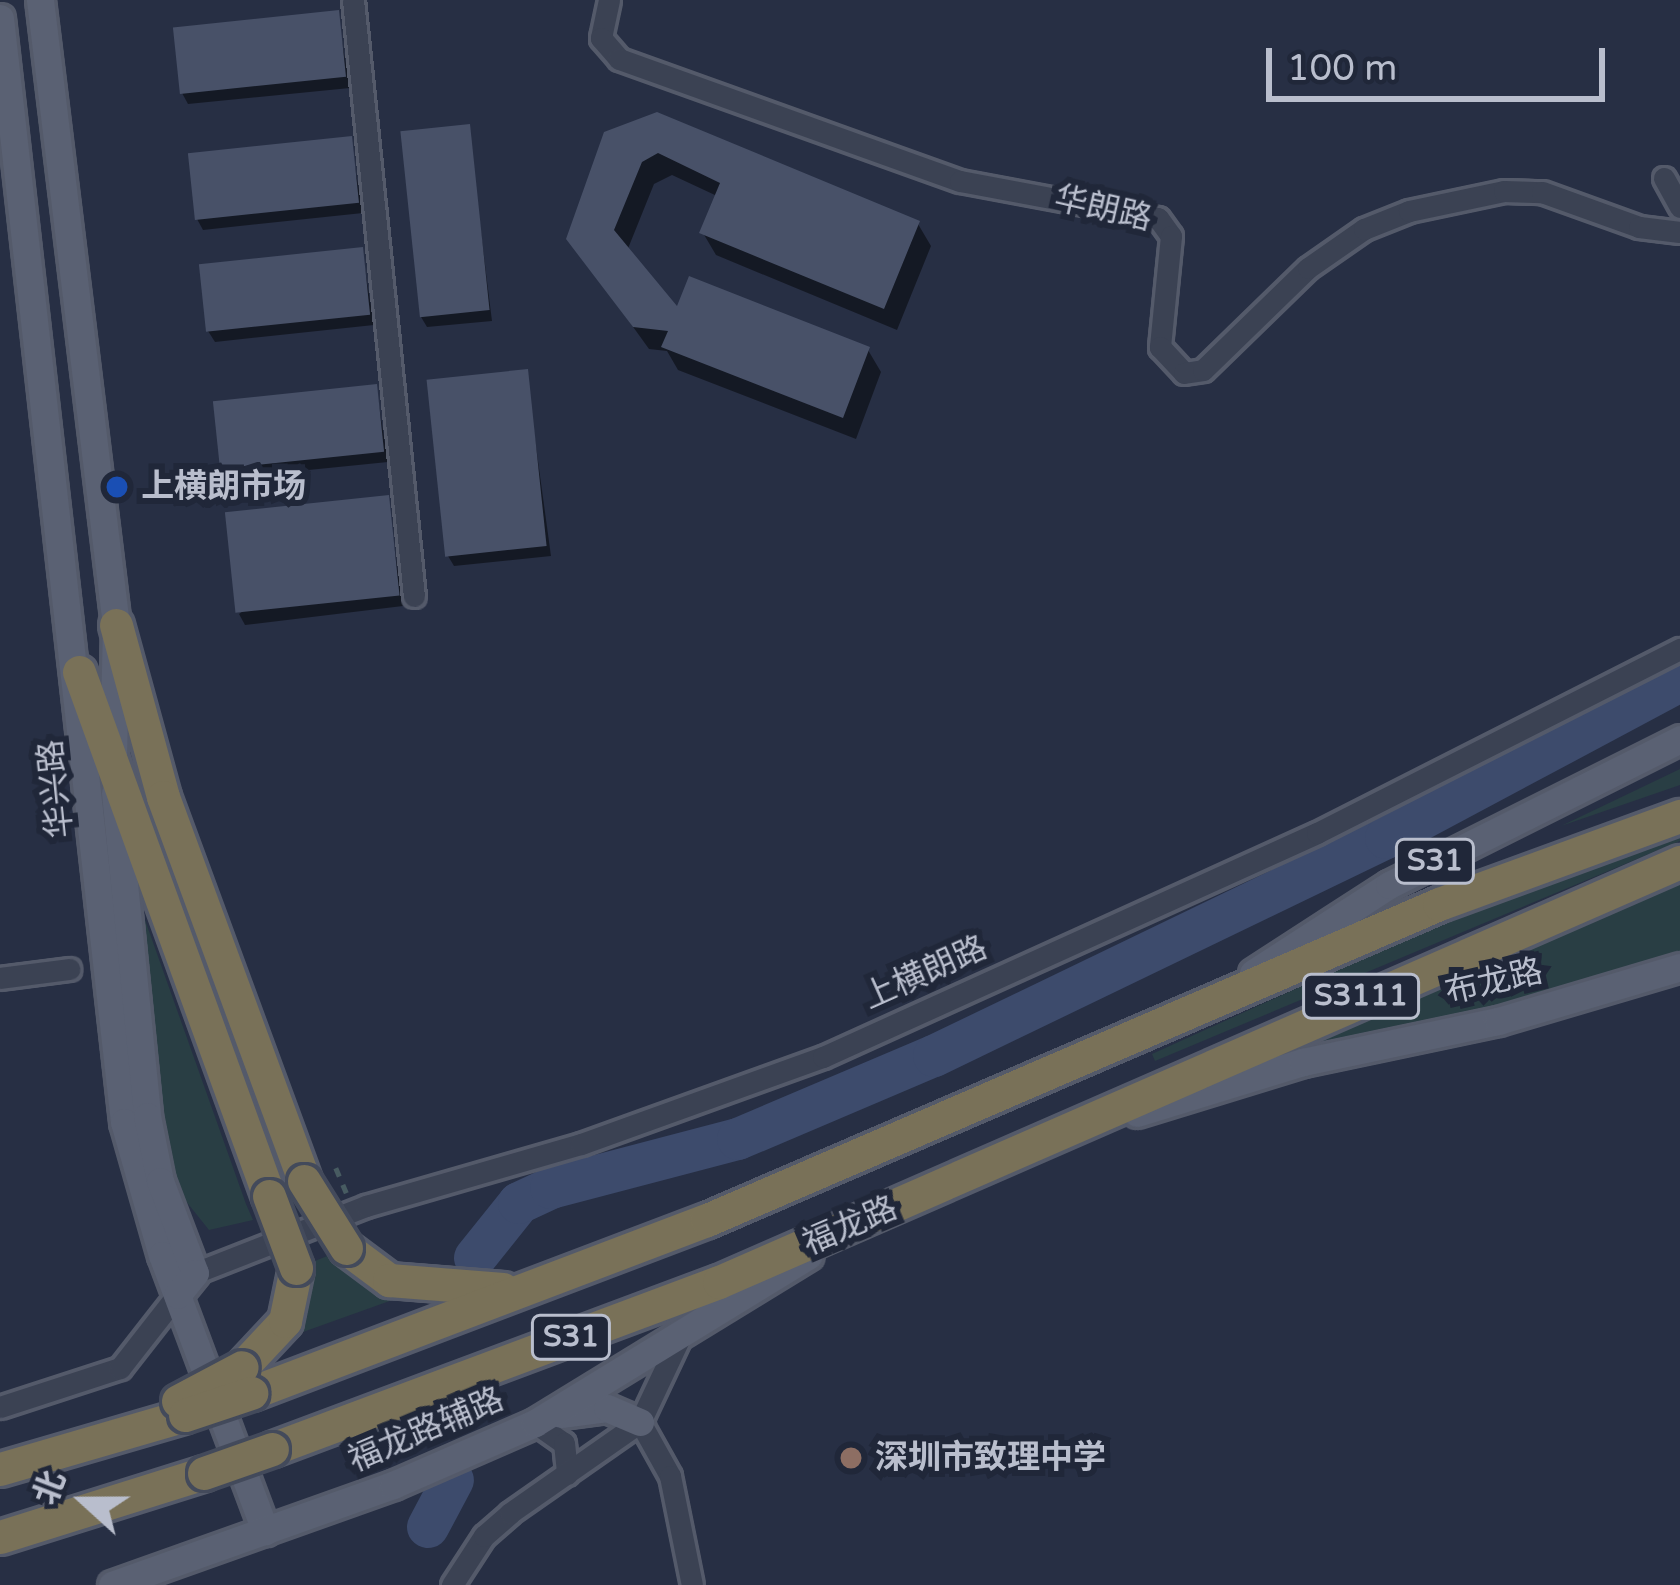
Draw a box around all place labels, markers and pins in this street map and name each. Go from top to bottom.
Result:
place label: 上横朗市场 [141,467,306,507]
marker: 上横朗市场 [104,474,130,500]
place label: 深圳市致理中学 [875,1438,1106,1478]
marker: 深圳市致理中学 [838,1445,864,1471]

